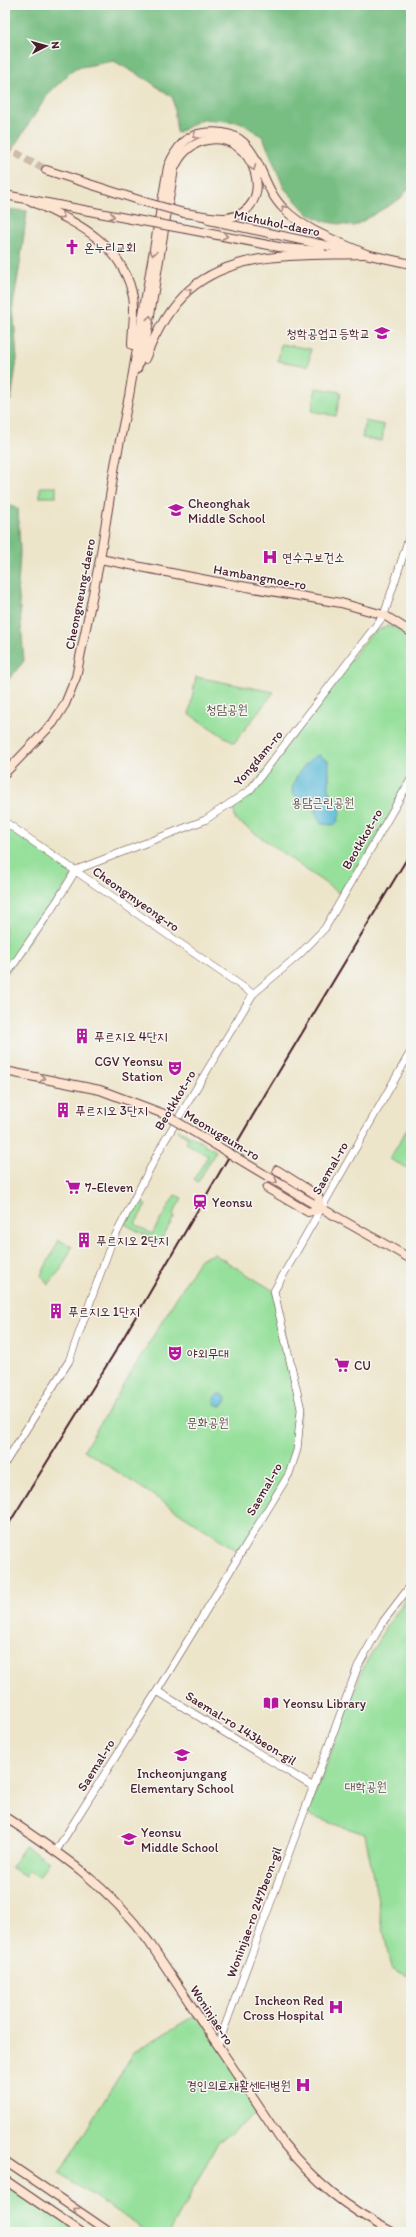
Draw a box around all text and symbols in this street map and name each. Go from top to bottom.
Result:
north arrow [26,26,66,66]
text: N [49,41,62,49]
one-way arrow [191,131,199,139]
one-way arrow [248,164,257,171]
one-way arrow [281,205,288,212]
street label: Michuhol-daero [233,207,322,240]
one-way arrow [58,211,65,219]
one-way arrow [109,211,115,219]
one-way arrow [222,232,228,240]
church icon: 온누리교회 [63,238,81,256]
place label: 온누리교회 [84,240,136,255]
one-way arrow [149,250,158,256]
one-way arrow [185,288,192,295]
one-way arrow [145,315,154,321]
school or university icon: 청학공업고등학교 [373,324,391,342]
place label: 청학공업고등학교 [286,326,370,341]
place label: Cheonghak Middle School [188,496,266,526]
school or university icon: Cheonghak Middle School [167,501,185,519]
street label: Cheongneung-daero [62,537,98,651]
hospital icon: 연수구보건소 [261,548,279,566]
place label: 연수구보건소 [282,550,345,565]
street label: Hambangmoe-ro [212,561,308,593]
park label: 청담공원 [206,702,248,717]
street label: Yongdam-ro [230,727,286,789]
park label: 용담근린공원 [292,795,354,810]
street label: Beotkkot-ro [339,806,386,872]
street label: Cheongmyeong-ro [90,863,183,935]
building icon: 푸르지오 4단지 [73,1027,91,1045]
place label: 푸르지오 4단지 [94,1029,168,1044]
place label: CGV Yeonsu Station [95,1054,164,1084]
theatre icon: CGV Yeonsu Station [166,1059,184,1077]
street label: Beotkkot-ro [151,1067,199,1133]
one-way arrow [40,1073,46,1081]
building icon: 푸르지오 3단지 [54,1101,72,1119]
place label: 푸르지오 3단지 [75,1103,148,1118]
street label: Meonugeum-ro [182,1107,263,1164]
street label: Saemal-ro [309,1139,351,1197]
one-way arrow [271,1176,278,1183]
supermarket icon: 7-Eleven [64,1178,82,1196]
place label: 7-Eleven [85,1180,134,1195]
station icon: Yeonsu [191,1193,209,1211]
place label: Yeonsu [212,1195,253,1210]
building icon: 푸르지오 2단지 [75,1231,93,1249]
place label: 푸르지오 2단지 [96,1233,169,1248]
building icon: 푸르지오 1단지 [47,1302,65,1320]
place label: 푸르지오 1단지 [68,1304,140,1319]
theatre icon: 야외무대 [166,1344,184,1362]
place label: 야외무대 [187,1346,229,1361]
supermarket icon: CU [333,1356,351,1374]
place label: CU [354,1358,371,1373]
park label: 문화공원 [187,1415,229,1430]
street label: Saemal-ro [243,1460,285,1518]
street label: Saemal-ro 143beon-gil [183,1688,299,1768]
library icon: Yeonsu Library [262,1694,280,1712]
place label: Yeonsu Library [283,1696,366,1711]
street label: Saemal-ro [74,1736,118,1794]
school or university icon: Incheonjungang Elementary School [173,1746,191,1764]
place label: Incheonjungang Elementary School [130,1766,234,1796]
park label: 대학공원 [345,1779,387,1794]
place label: Yeonsu Middle School [141,1825,219,1855]
school or university icon: Yeonsu Middle School [120,1830,138,1848]
street label: Woninjae-ro 247beon-gil [223,1844,285,1979]
street label: Woninjae-ro [187,1982,237,2048]
place label: Incheon Red Cross Hospital [243,1993,324,2023]
hospital icon: Incheon Red Cross Hospital [327,1998,345,2016]
hospital icon: 경인의료재활센터병원 [294,2076,312,2094]
place label: 경인의료재활센터병원 [186,2078,291,2093]
one-way arrow [74,2208,81,2215]

